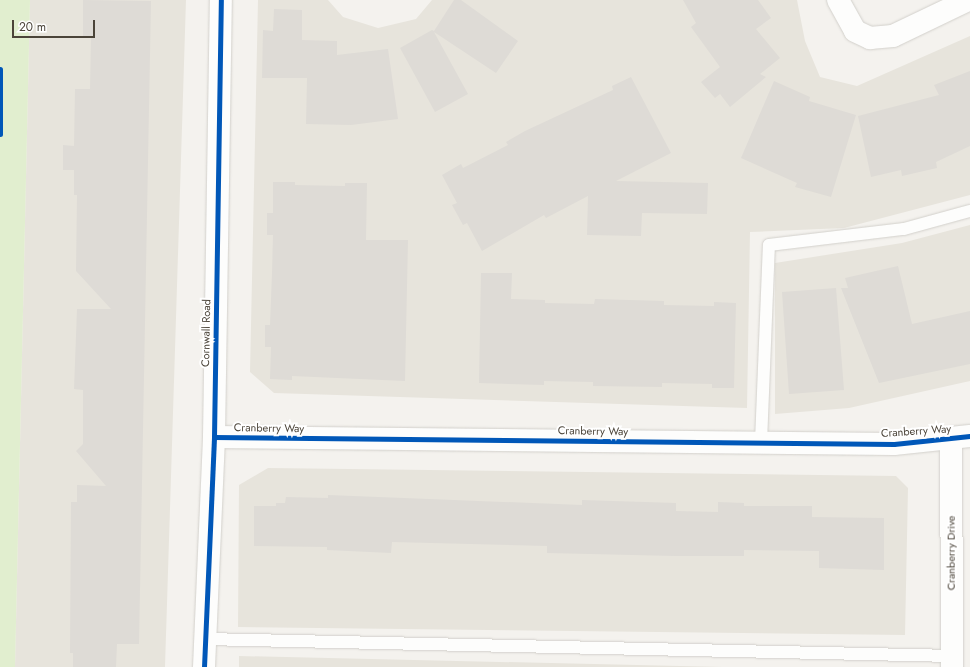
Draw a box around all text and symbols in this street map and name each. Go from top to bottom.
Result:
scale bar [14,12,97,38]
text: 20 m [19,18,46,36]
street label: Cornwall Road [199,299,213,367]
street label: Cranberry Way [234,421,304,435]
street label: Cranberry Way [881,422,951,440]
street label: Cranberry Way [558,424,628,438]
street label: Cranberry Drive [944,516,958,590]

